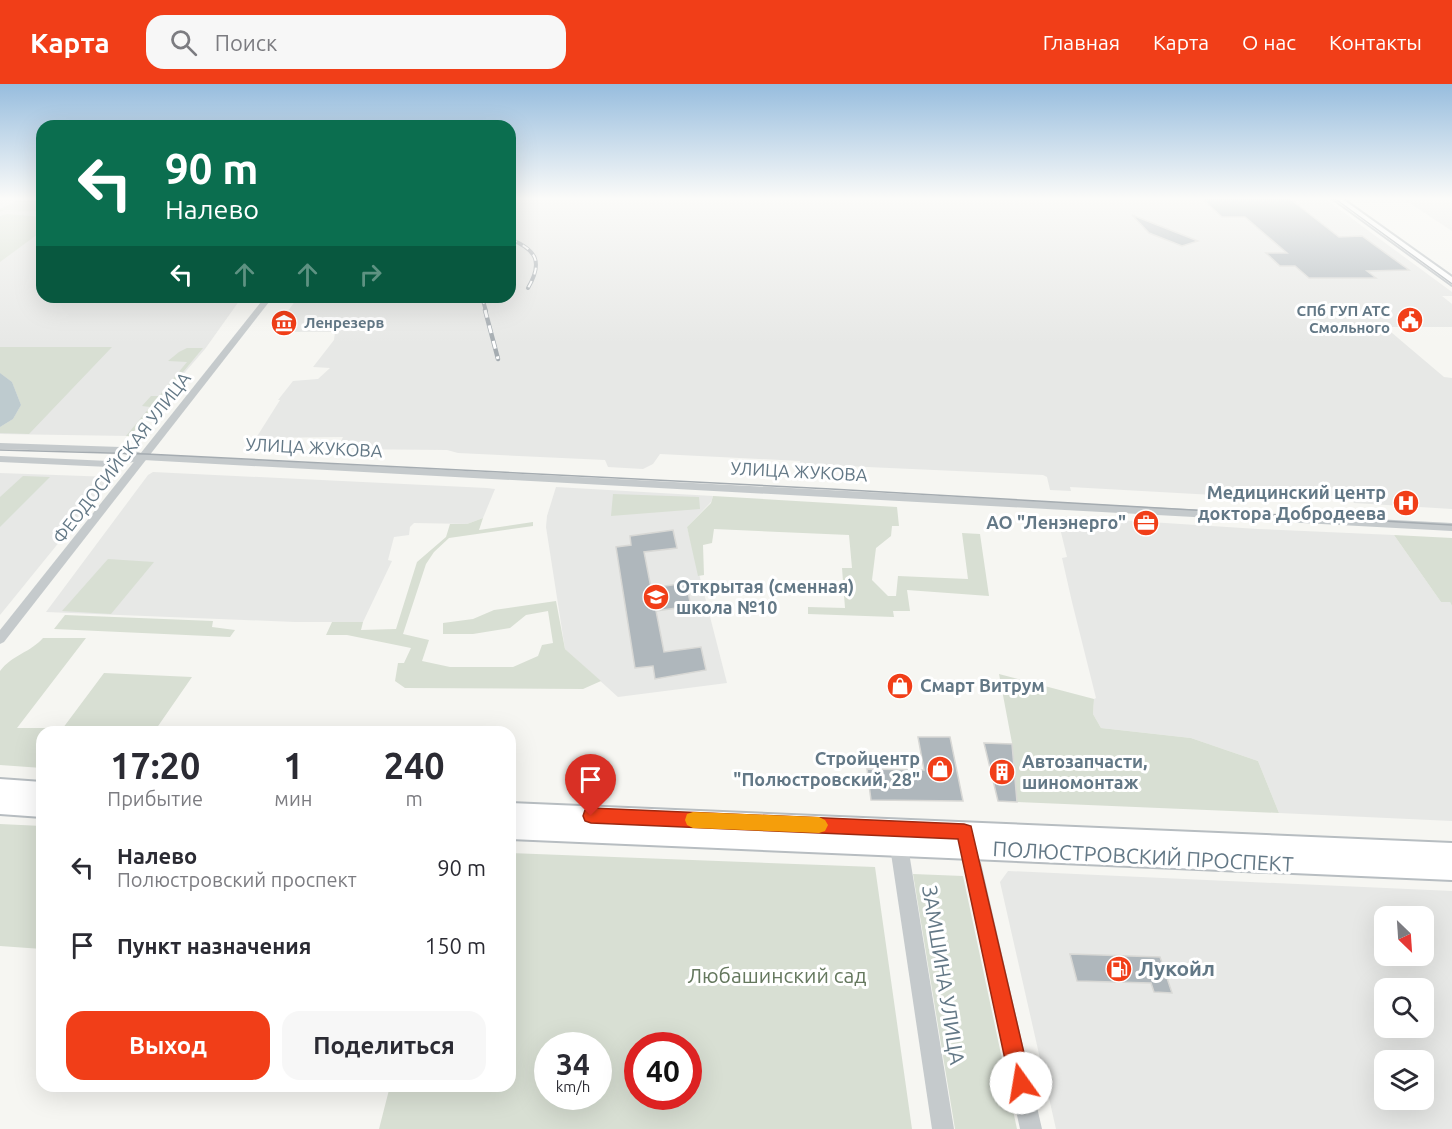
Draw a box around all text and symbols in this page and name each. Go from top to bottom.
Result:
search box [146,15,566,69]
icon: search [167,26,200,59]
text: Карта [30,27,110,58]
text: Поиск [215,30,277,55]
text: Главная [1043,30,1120,54]
text: Карта [1153,30,1209,54]
text: О нас [1242,30,1296,54]
text: Контакты [1329,30,1422,54]
icon: left [66,144,144,222]
text: 90 m [165,145,259,192]
text: Налево [165,194,259,224]
icon: left [165,258,198,291]
icon: ahead [228,258,261,291]
icon: ahead [291,258,324,291]
icon: right [354,258,387,291]
place label: СПб ГУП АТС Смольного [1297,302,1390,336]
public building icon: СПб ГУП АТС Смольного [1395,305,1425,335]
museum icon: Ленрезерв [269,308,299,338]
place label: Ленрезерв [304,314,385,331]
street label: ФЕОДОСИЙСКАЯ УЛИЦА [48,368,194,547]
street label: УЛИЦА ЖУКОВА [245,433,383,461]
street label: УЛИЦА ЖУКОВА [730,457,868,485]
place label: Медицинский центр доктора Добродеева [1198,482,1386,523]
hospital icon: Медицинский центр доктора Добродеева [1391,488,1421,518]
office icon: АО "Ленэнерго" [1131,508,1161,538]
place label: АО "Ленэнерго" [986,512,1126,532]
place label: Открытая (сменная) школа №10 [676,576,854,617]
school or university icon: Открытая (сменная) школа №10 [641,582,671,612]
shop icon: Смарт Витрум [885,671,915,701]
place label: Смарт Витрум [920,675,1045,695]
text: 17:20 [110,745,200,786]
text: 1 [283,745,304,786]
text: 240 [384,745,445,786]
place label: Стройцентр "Полюстровский, 28" [733,748,920,789]
place label: Автозапчасти, шиномонтаж [1022,751,1148,792]
pin [565,754,616,816]
shop icon: Стройцентр "Полюстровский, 28" [925,754,955,784]
building icon: Автозапчасти, шиномонтаж [987,757,1017,787]
icon: arrive [574,763,607,796]
text: Прибытие [107,787,203,810]
text: мин [274,787,312,810]
text: m [406,787,423,810]
street label: ПОЛЮСТРОВСКИЙ ПРОСПЕКТ [992,836,1294,876]
text: Налево [117,843,197,868]
icon: left [66,851,99,884]
text: 90 m [437,855,486,880]
text: Полюстровский проспект [117,868,357,891]
street label: ЗАМШИНА УЛИЦА [918,883,970,1067]
north arrow [1374,906,1434,966]
map controls [1374,906,1434,1110]
icon: arrive [66,929,99,962]
text: Пункт назначения [117,933,311,958]
text: 150 m [425,933,486,958]
fuel station icon: Лукойл [1104,954,1134,984]
place label: Лукойл [1138,956,1215,980]
park label: Любашинский сад [687,963,867,987]
button: search [1374,978,1434,1038]
button: Выход [66,1011,270,1080]
button: Поделиться [282,1011,486,1080]
speed limit sign: 40 [624,1032,702,1110]
text: 34 [556,1047,590,1081]
button: layers [1374,1050,1434,1110]
position arrow [989,1051,1053,1115]
text: km/h [556,1078,590,1095]

